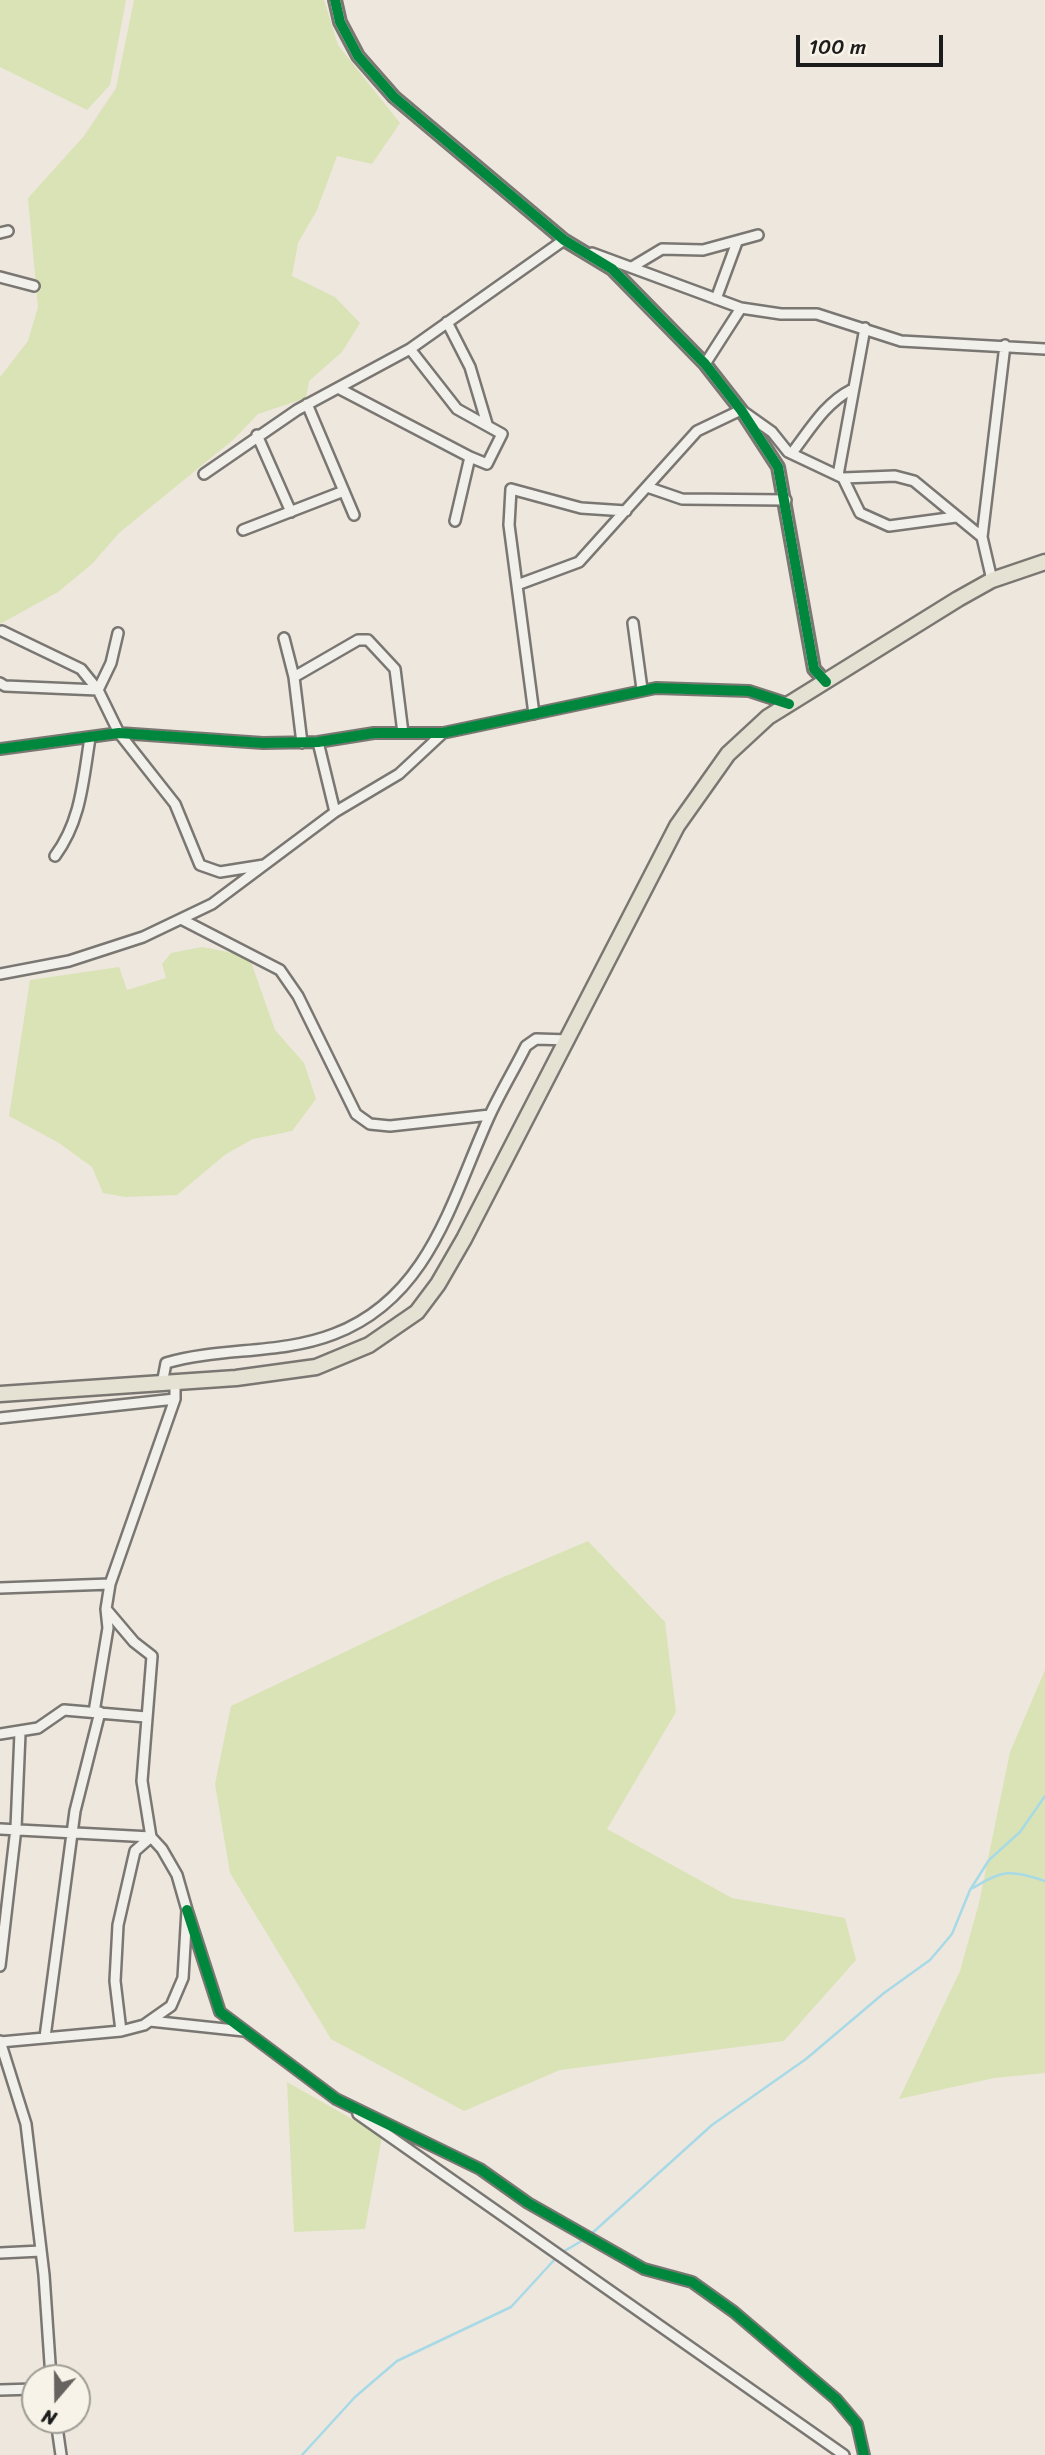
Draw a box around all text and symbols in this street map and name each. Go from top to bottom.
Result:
scale bar [800,21,947,65]
text: 100 m [809,28,866,66]
north arrow [21,2364,91,2434]
text: N [38,2400,61,2435]

